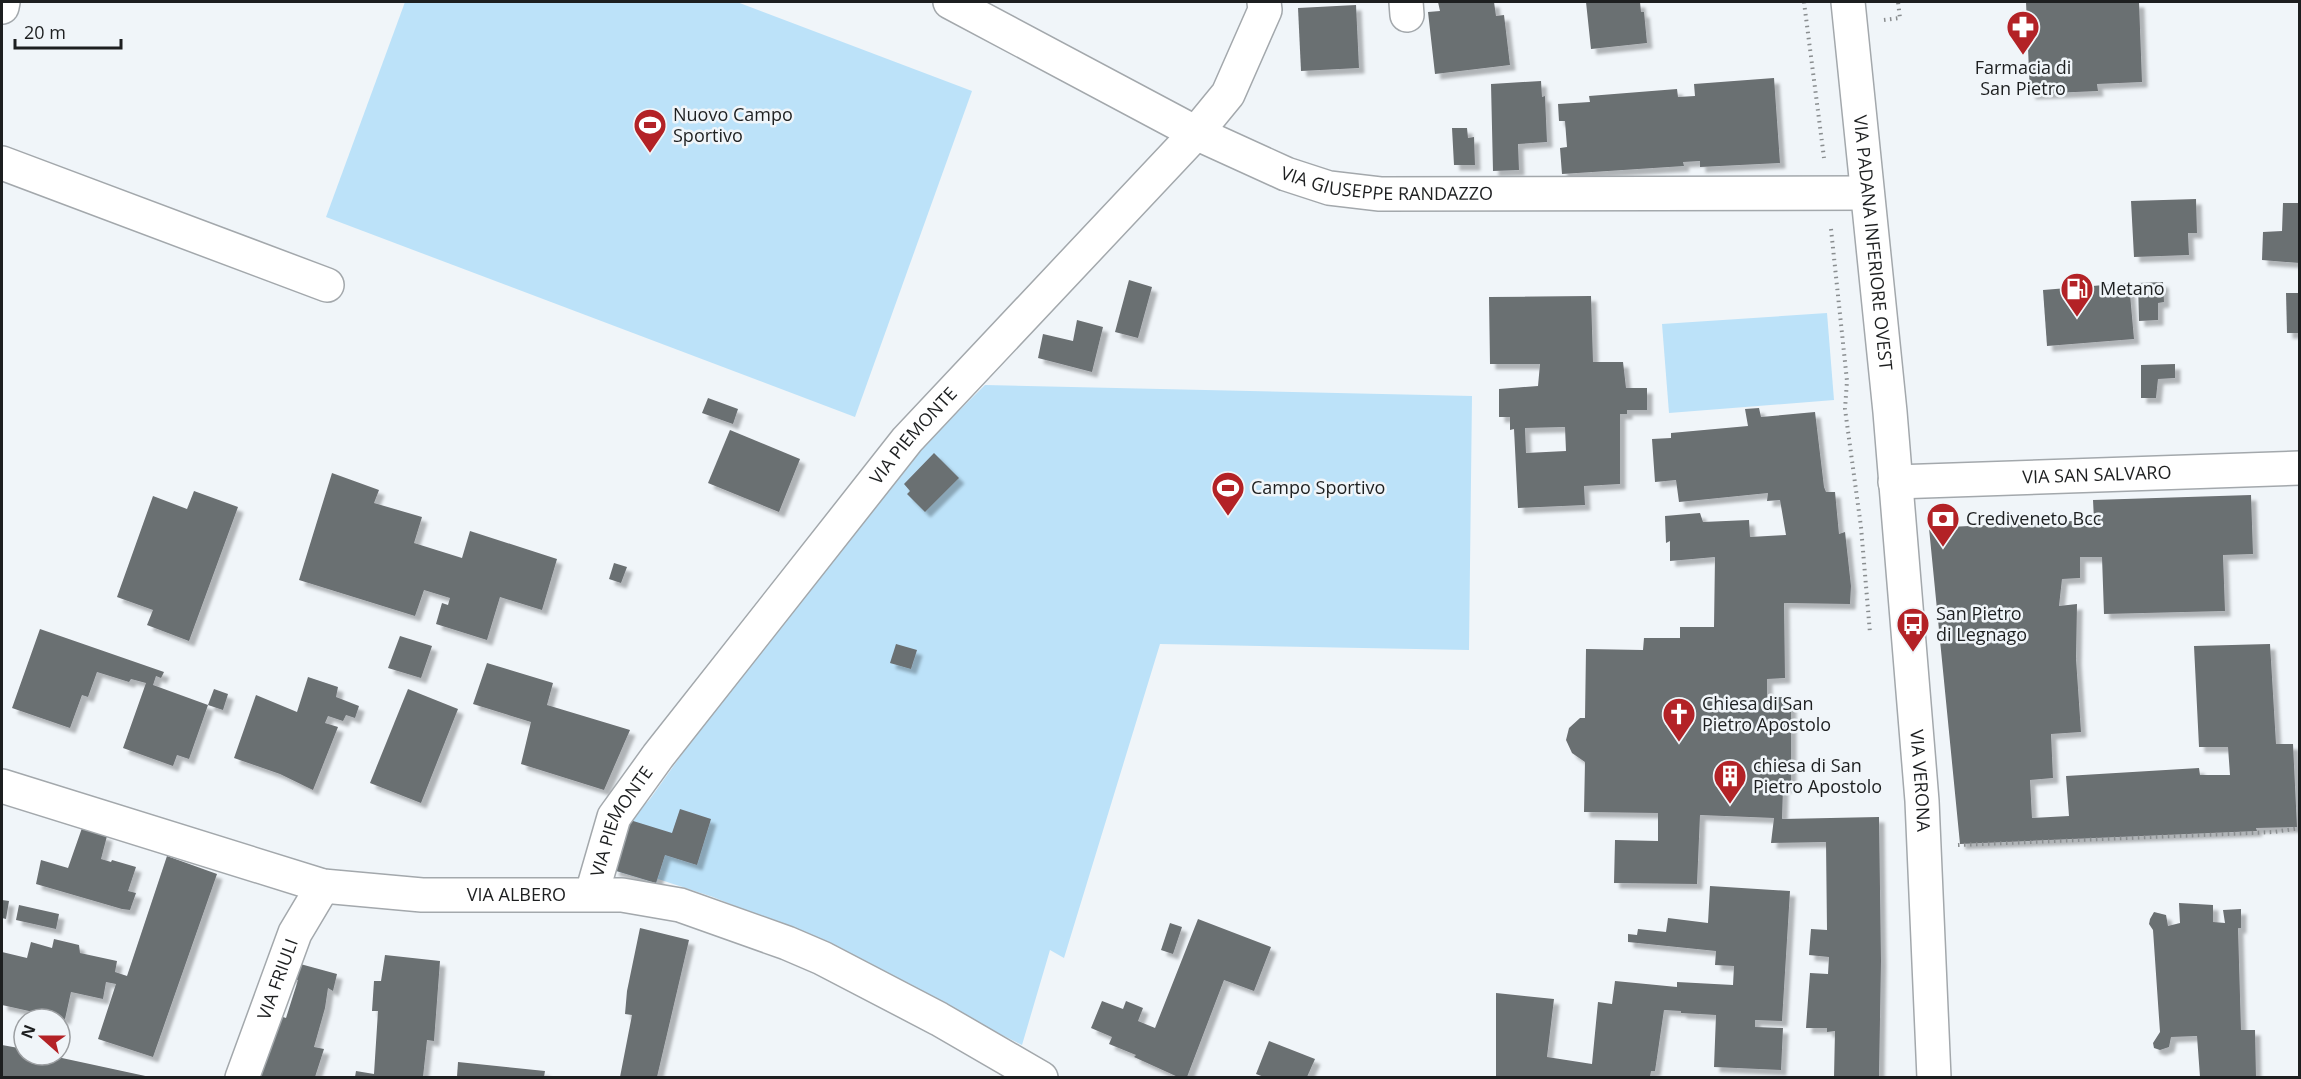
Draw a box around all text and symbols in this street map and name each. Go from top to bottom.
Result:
pharmacy icon: Farmacia di San Pietro [2005,9,2041,56]
scale bar [15,12,122,50]
text: 20 m [24,20,66,44]
place label: Farmacia di San Pietro [1975,55,2071,100]
place label: Nuovo Campo Sportivo [673,102,793,147]
sports icon: Nuovo Campo Sportivo [632,107,668,154]
street label: VIA PADANA INFERIORE OVEST [1849,114,1899,372]
street label: VIA GIUSEPPE RANDAZZO [1278,160,1493,205]
fuel station icon: Metano [2059,271,2095,318]
place label: Metano [2100,276,2165,300]
street label: VIA PIEMONTE [864,382,962,489]
street label: VIA SAN SALVARO [2022,459,2172,489]
sports icon: Campo Sportivo [1210,470,1246,517]
place label: Campo Sportivo [1251,475,1385,499]
bank icon: Crediveneto Bcc [1925,501,1961,548]
place label: Crediveneto Bcc [1966,506,2102,530]
place label: San Pietro di Legnago [1936,601,2027,646]
bus stop icon: San Pietro di Legnago [1895,606,1931,653]
place label: Chiesa di San Pietro Apostolo [1702,691,1831,736]
church icon: Chiesa di San Pietro Apostolo [1661,696,1697,743]
street label: VIA VERONA [1905,728,1936,833]
place label: chiesa di San Pietro Apostolo [1753,753,1882,798]
building icon: chiesa di San Pietro Apostolo [1712,758,1748,805]
street label: VIA PIEMONTE [584,761,658,879]
street label: VIA ALBERO [467,882,566,906]
street label: VIA FRIULI [251,935,303,1023]
north arrow [12,1007,72,1067]
text: N [15,1022,41,1042]

